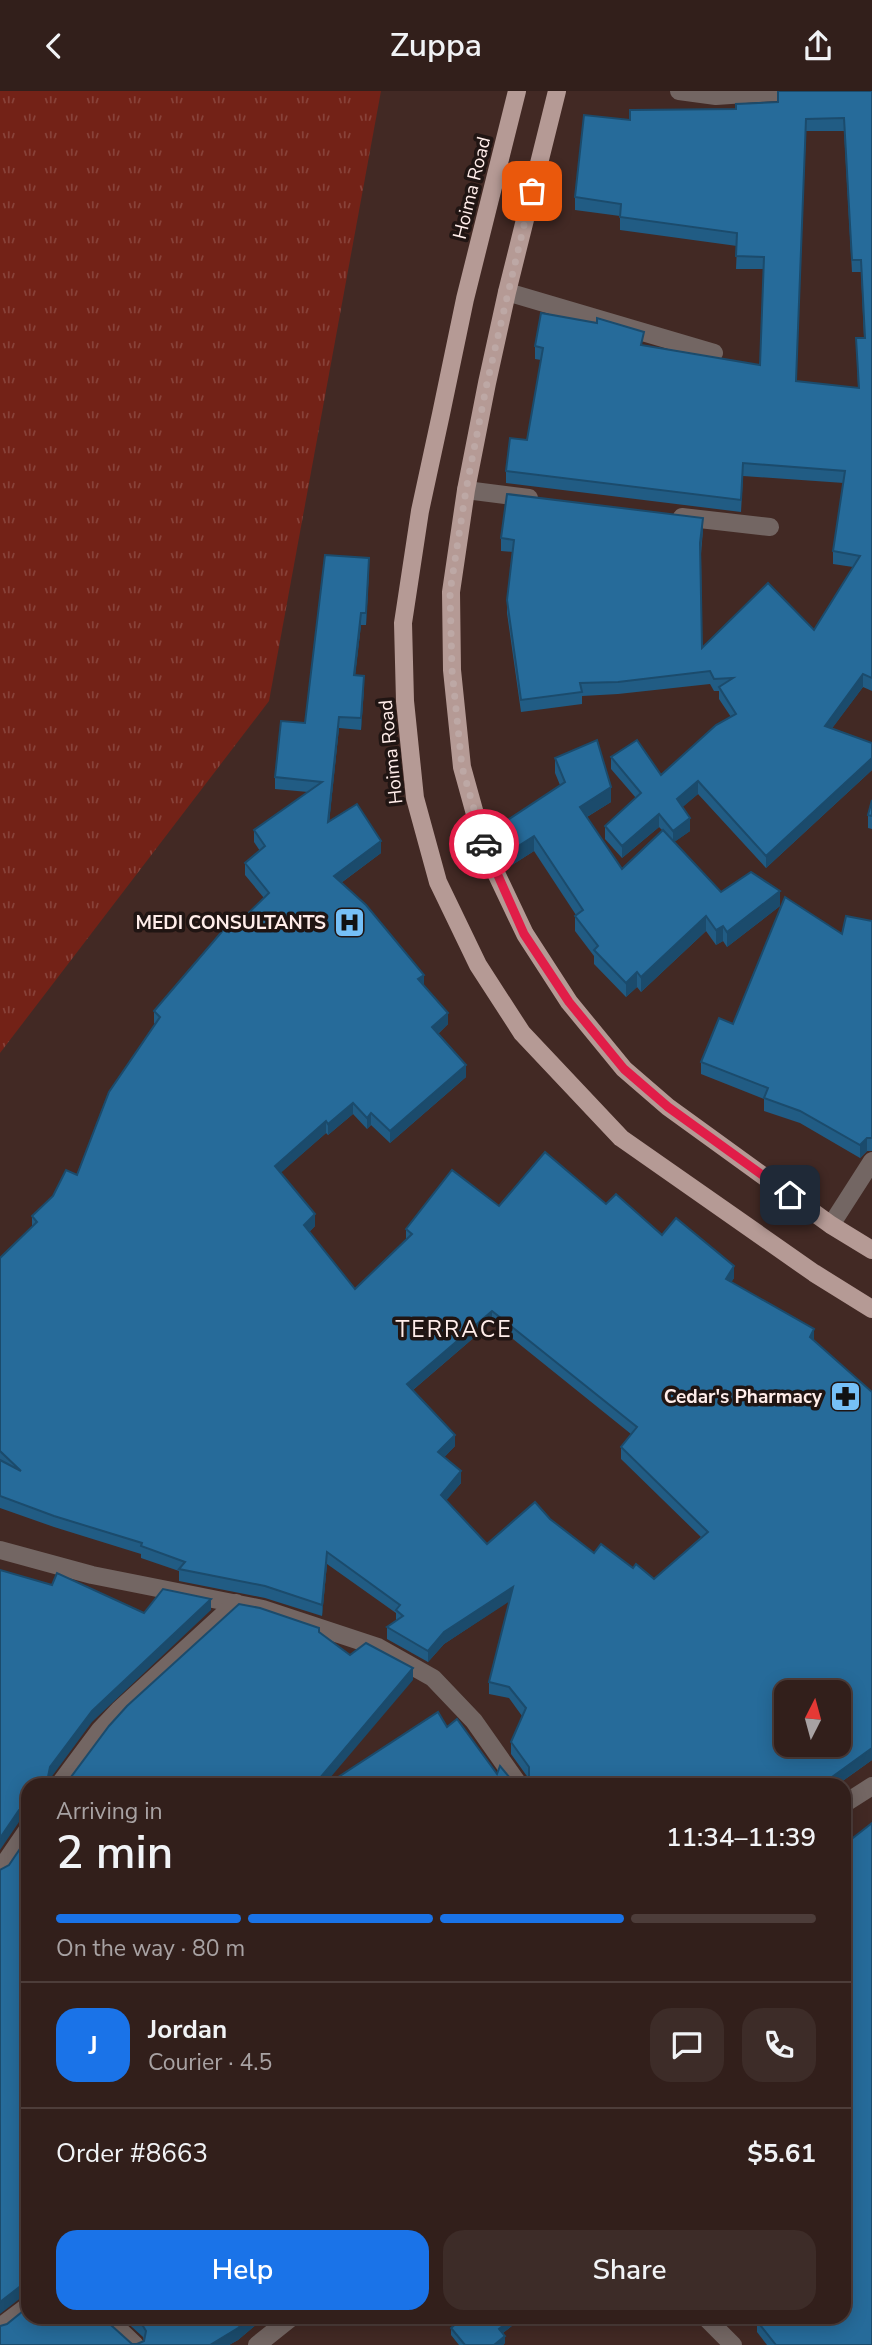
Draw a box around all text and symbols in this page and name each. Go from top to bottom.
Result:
text: Zuppa [390,24,482,67]
icon: back [35,27,73,65]
icon: share [799,27,837,65]
street label: Hoima Road [447,134,497,242]
pin [502,161,562,221]
icon: bag [513,172,551,210]
street label: Hoima Road [373,698,409,806]
courier [449,809,519,879]
icon: car [465,825,503,863]
hospital icon: MEDI CONSULTANTS [332,906,366,940]
place label: MEDI CONSULTANTS [135,910,326,936]
pin [760,1165,820,1225]
icon: home [771,1176,809,1214]
district label: TERRACE [395,1314,513,1345]
pharmacy icon: Cedar's Pharmacy [828,1380,862,1414]
place label: Cedar's Pharmacy [664,1384,823,1410]
north arrow [774,1680,850,1757]
map controls [774,1680,851,1757]
text: Arriving in [56,1796,163,1827]
text: 11:34–11:39 [666,1820,816,1855]
text: 2 min [56,1821,173,1884]
text: On the way · 80 m [56,1933,245,1964]
button: chat [650,2008,724,2082]
button: phone [742,2008,816,2082]
text: Jordan [148,2012,227,2047]
text: J [88,2028,98,2063]
text: Courier · 4.5 [148,2047,272,2078]
text: Order #8663 [56,2136,208,2171]
text: $5.61 [747,2136,816,2171]
button: Help [56,2230,429,2310]
button: Share [443,2230,816,2310]

